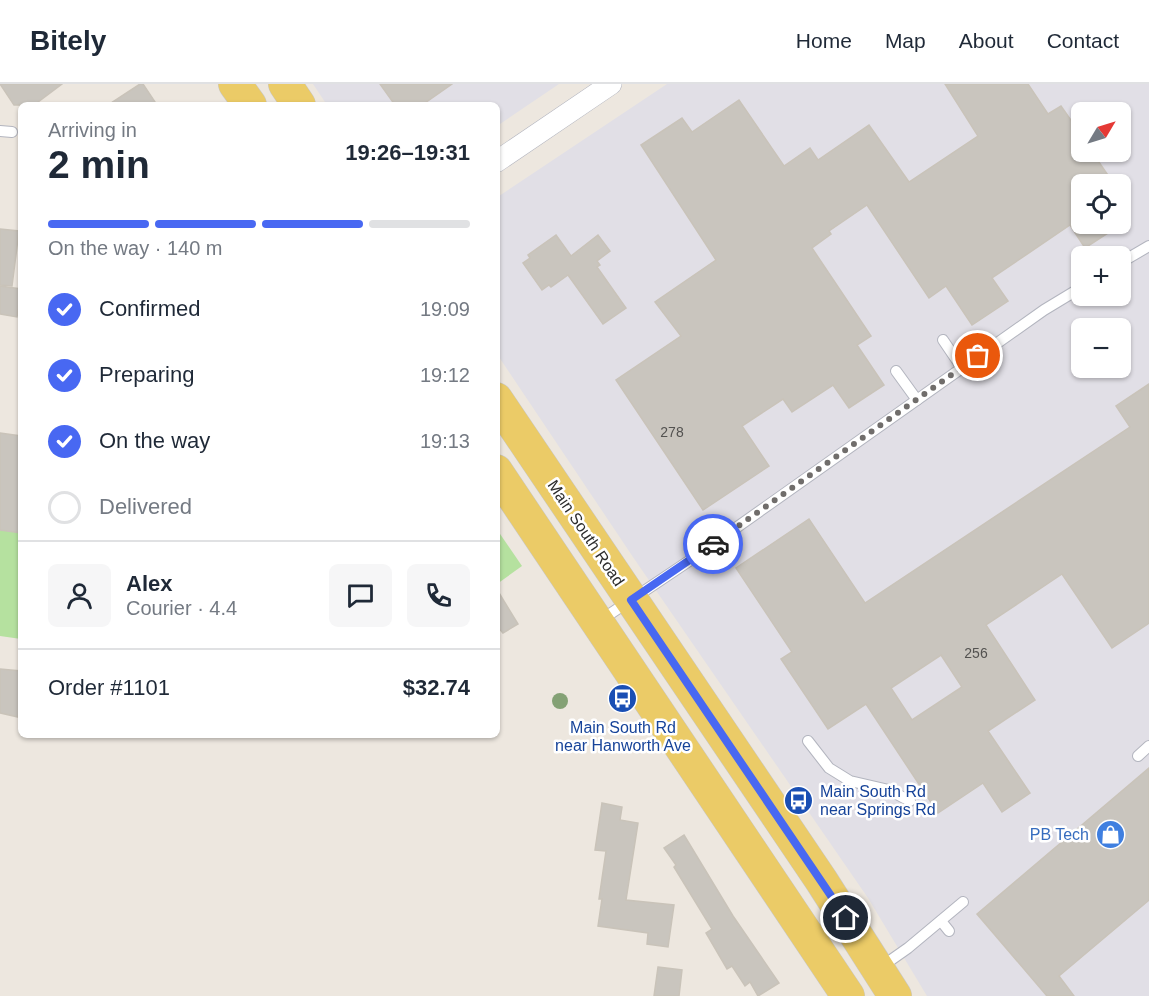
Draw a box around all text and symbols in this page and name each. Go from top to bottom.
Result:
text: Bitely [30,25,106,56]
text: Home [796,29,852,52]
text: Map [885,29,926,52]
text: About [959,29,1014,52]
text: Contact [1047,29,1119,52]
north arrow [1071,102,1131,162]
map controls [1071,102,1131,378]
text: Arriving in [48,119,137,141]
text: 19:26–19:31 [345,140,470,165]
text: 2 min [48,143,150,186]
button: locate [1071,174,1131,234]
text: On the way · 140 m [48,237,223,259]
button: + [1071,246,1131,306]
icon: check [48,293,81,326]
text: Confirmed [99,296,200,321]
text: 19:09 [420,298,470,320]
button: − [1071,318,1131,378]
pin [952,330,1003,381]
icon: bag [961,339,994,372]
icon: check [48,359,81,392]
text: Preparing [99,362,194,387]
text: 19:12 [420,364,470,386]
house number: 278 [660,424,684,440]
icon: check [48,425,81,458]
text: On the way [99,428,210,453]
text: 19:13 [420,430,470,452]
street label: Main South Road [544,477,628,589]
text: Delivered [99,494,192,519]
courier [683,514,743,574]
icon: car [697,528,730,561]
button: person [48,564,111,627]
button: chat [329,564,392,627]
button: phone [407,564,470,627]
text: Alex [126,571,172,596]
text: Courier · 4.4 [126,597,237,619]
house number: 256 [964,645,988,661]
text: Order #1101 [48,675,170,700]
text: $32.74 [403,675,470,700]
bus stop icon: Main South Rd near Hanworth Ave [607,683,639,715]
place label: Main South Rd near Hanworth Ave [555,719,691,754]
place label: Main South Rd near Springs Rd [820,783,936,818]
bus stop icon: Main South Rd near Springs Rd [783,784,815,816]
shop icon: PB Tech [1094,818,1126,850]
place label: PB Tech [1030,826,1089,843]
pin [820,892,871,943]
icon: home [829,901,862,934]

